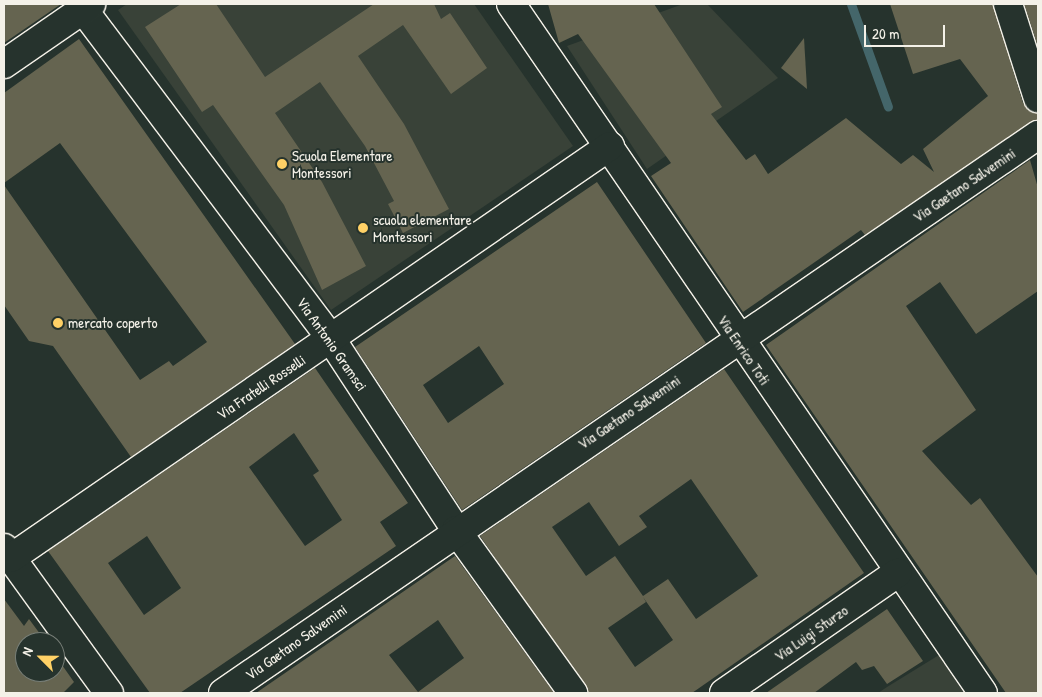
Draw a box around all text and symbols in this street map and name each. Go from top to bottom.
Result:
scale bar [867,15,948,47]
text: 20 m [872,23,899,44]
street label: Via Gaetano Salvemini [909,144,1019,226]
place label: Scuola Elementare Montessori [292,146,392,181]
marker: Scuola Elementare Montessori [276,158,288,170]
place label: scuola elementare Montessori [373,210,472,245]
marker: scuola elementare Montessori [357,222,369,234]
street label: Via Antonio Gramsci [293,294,371,394]
street label: Via Enrico Toti [714,312,774,388]
place label: mercato coperto [68,314,158,332]
marker: mercato coperto [52,317,64,329]
street label: Via Fratelli Rosselli [213,351,309,423]
street label: Via Gaetano Salvemini [574,371,684,453]
street label: Via Gaetano Salvemini [242,600,350,684]
street label: Via Luigi Sturzo [771,601,851,665]
north arrow [15,632,65,682]
text: N [16,644,37,658]

